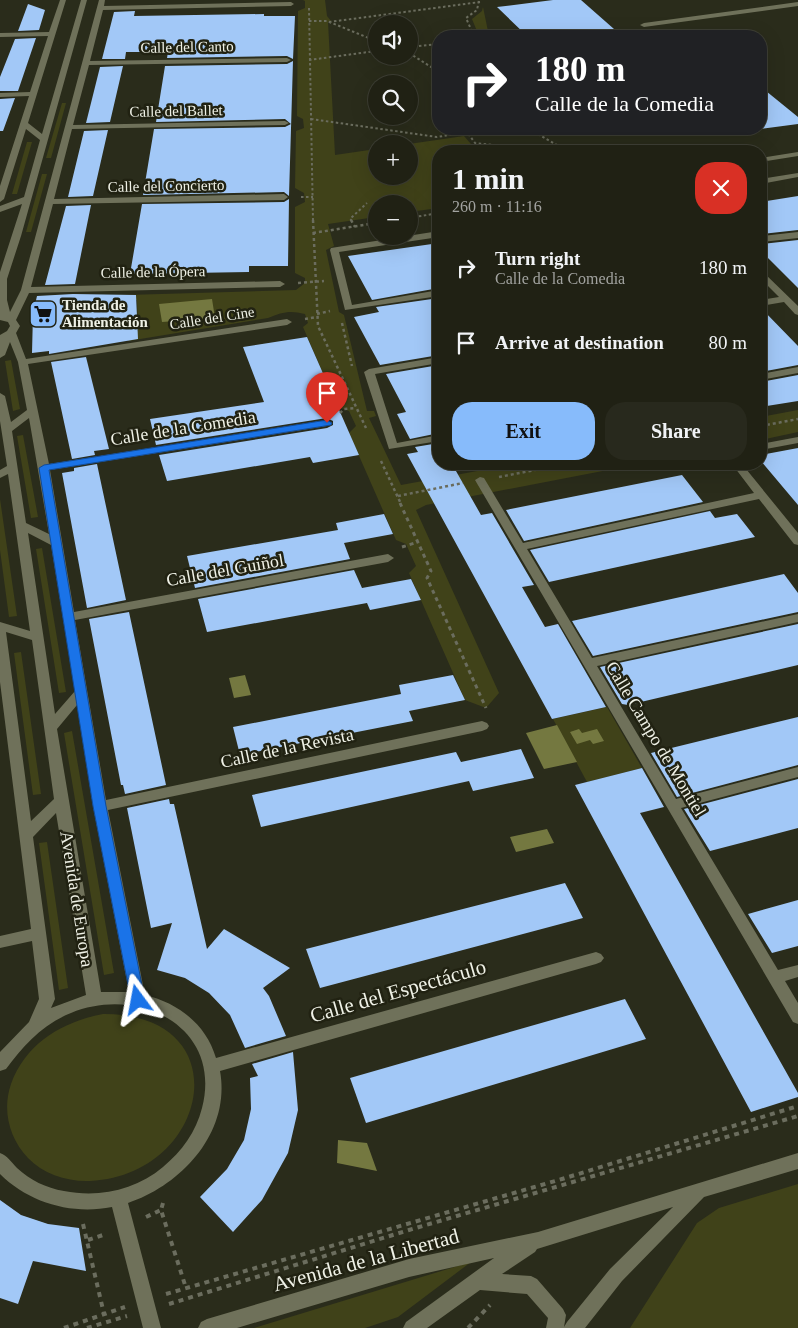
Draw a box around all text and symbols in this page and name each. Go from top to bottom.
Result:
map controls [368,15,418,245]
button: sound [368,15,418,65]
street label: Calle del Canto [140,38,234,56]
icon: right [452,50,517,115]
text: 180 m [535,50,625,89]
button: search [368,75,418,125]
text: Calle de la Comedia [535,91,714,116]
street label: Calle del Ballet [129,102,224,120]
button: + [368,135,418,185]
text: 1 min [452,162,525,195]
button: close [695,162,747,214]
street label: Calle del Concierto [108,177,224,195]
button: − [368,195,418,245]
text: 260 m · 11:16 [452,198,542,215]
text: Turn right [495,248,580,269]
icon: right [452,254,480,282]
text: 180 m [699,257,747,278]
street label: Calle de la Ópera [101,263,206,281]
text: Calle de la Comedia [495,270,625,287]
place label: Tienda de Alimentación [62,297,148,330]
supermarket icon: Tienda de Alimentación [28,299,58,329]
street label: Calle del Cine [168,303,256,333]
icon: arrive [452,329,480,357]
text: Arrive at destination [495,332,664,353]
text: 80 m [708,332,747,353]
pin [306,372,348,423]
icon: arrive [313,379,341,407]
button: Exit [452,402,595,460]
button: Share [605,402,747,460]
street label: Calle de la Comedia [109,407,257,449]
street label: Calle del Guiñol [165,550,285,590]
street label: Calle Campo de Montiel [602,658,710,820]
street label: Calle de la Revista [219,724,355,772]
street label: Avenida de Europa [56,829,98,969]
street label: Calle del Espectáculo [307,954,489,1028]
position arrow [111,973,163,1025]
street label: Avenida de la Libertad [270,1224,462,1296]

